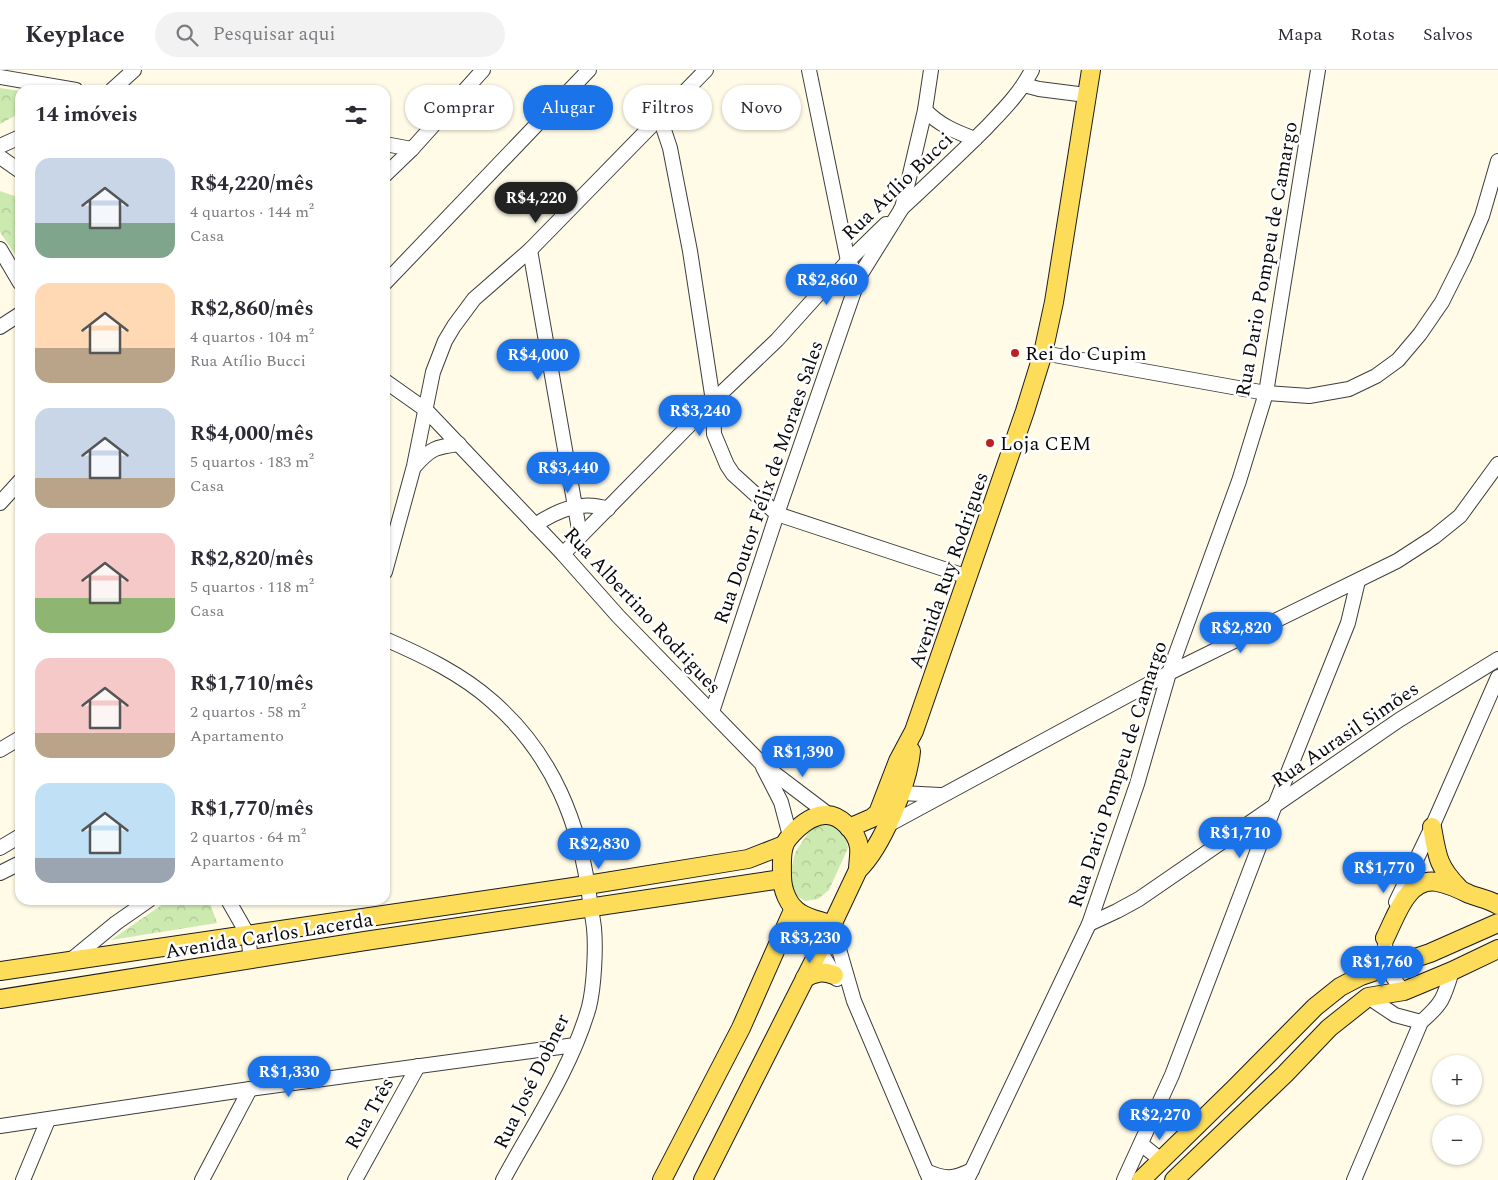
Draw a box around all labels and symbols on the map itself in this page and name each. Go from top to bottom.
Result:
street label: Rua Dario Pompeu de Camargo [1228,119,1306,399]
street label: Rua Atílio Bucci [835,126,960,248]
pin: R$4,220 [490,182,582,224]
pin: R$2,860 [781,264,873,306]
street label: Rua Doutor Félix de Moraes Sales [706,337,832,628]
pin: R$4,000 [492,338,584,381]
place label: Rei do Cupim [1025,339,1147,369]
marker: Rei do Cupim [1009,347,1021,359]
pin: R$3,240 [654,394,746,437]
place label: Loja CEM [1000,429,1091,459]
marker: Loja CEM [984,437,996,449]
pin: R$3,440 [522,452,614,494]
street label: Avenida Ruy Rodrigues [901,468,997,673]
street label: Rua Albertino Rodrigues [556,520,728,701]
pin: R$2,820 [1195,612,1287,654]
street label: Rua Dario Pompeu de Camargo [1061,637,1175,911]
street label: Rua Aurasil Simões [1266,674,1425,795]
pin: R$1,390 [757,736,849,778]
pin: R$1,710 [1194,816,1286,859]
pin: R$2,830 [553,828,645,870]
pin: R$1,770 [1338,852,1430,894]
street label: Avenida Carlos Lacerda [163,905,376,967]
pin: R$3,230 [764,922,856,964]
pin: R$1,760 [1336,946,1428,988]
street label: Rua José Dobner [486,1009,578,1154]
pin: R$1,330 [243,1056,335,1098]
street label: Rua Três [338,1072,402,1155]
pin: R$2,270 [1114,1098,1206,1141]

